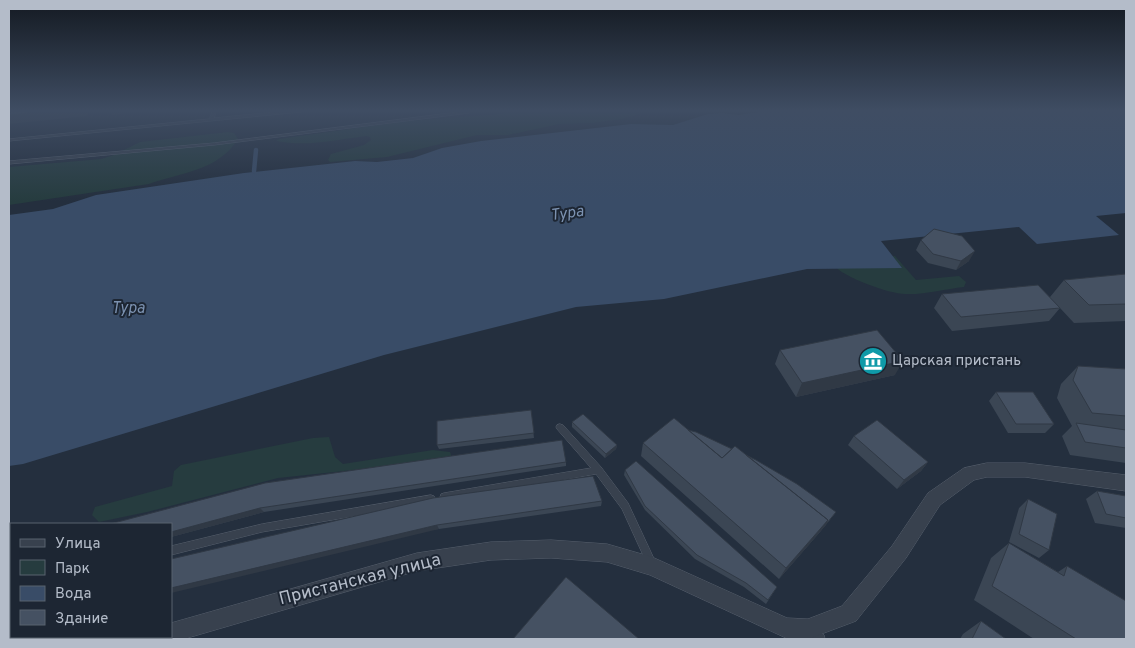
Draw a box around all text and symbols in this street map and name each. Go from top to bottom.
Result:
water label: Тура [549,202,586,226]
water label: Тура [111,299,146,319]
museum icon: Царская пристань [858,346,888,376]
place label: Царская пристань [892,352,1021,371]
legend [10,523,172,638]
text: Улица [55,535,100,554]
street label: Пристанская улица [277,549,443,611]
text: Парк [55,560,90,579]
text: Вода [55,585,91,604]
text: Здание [55,610,108,629]

